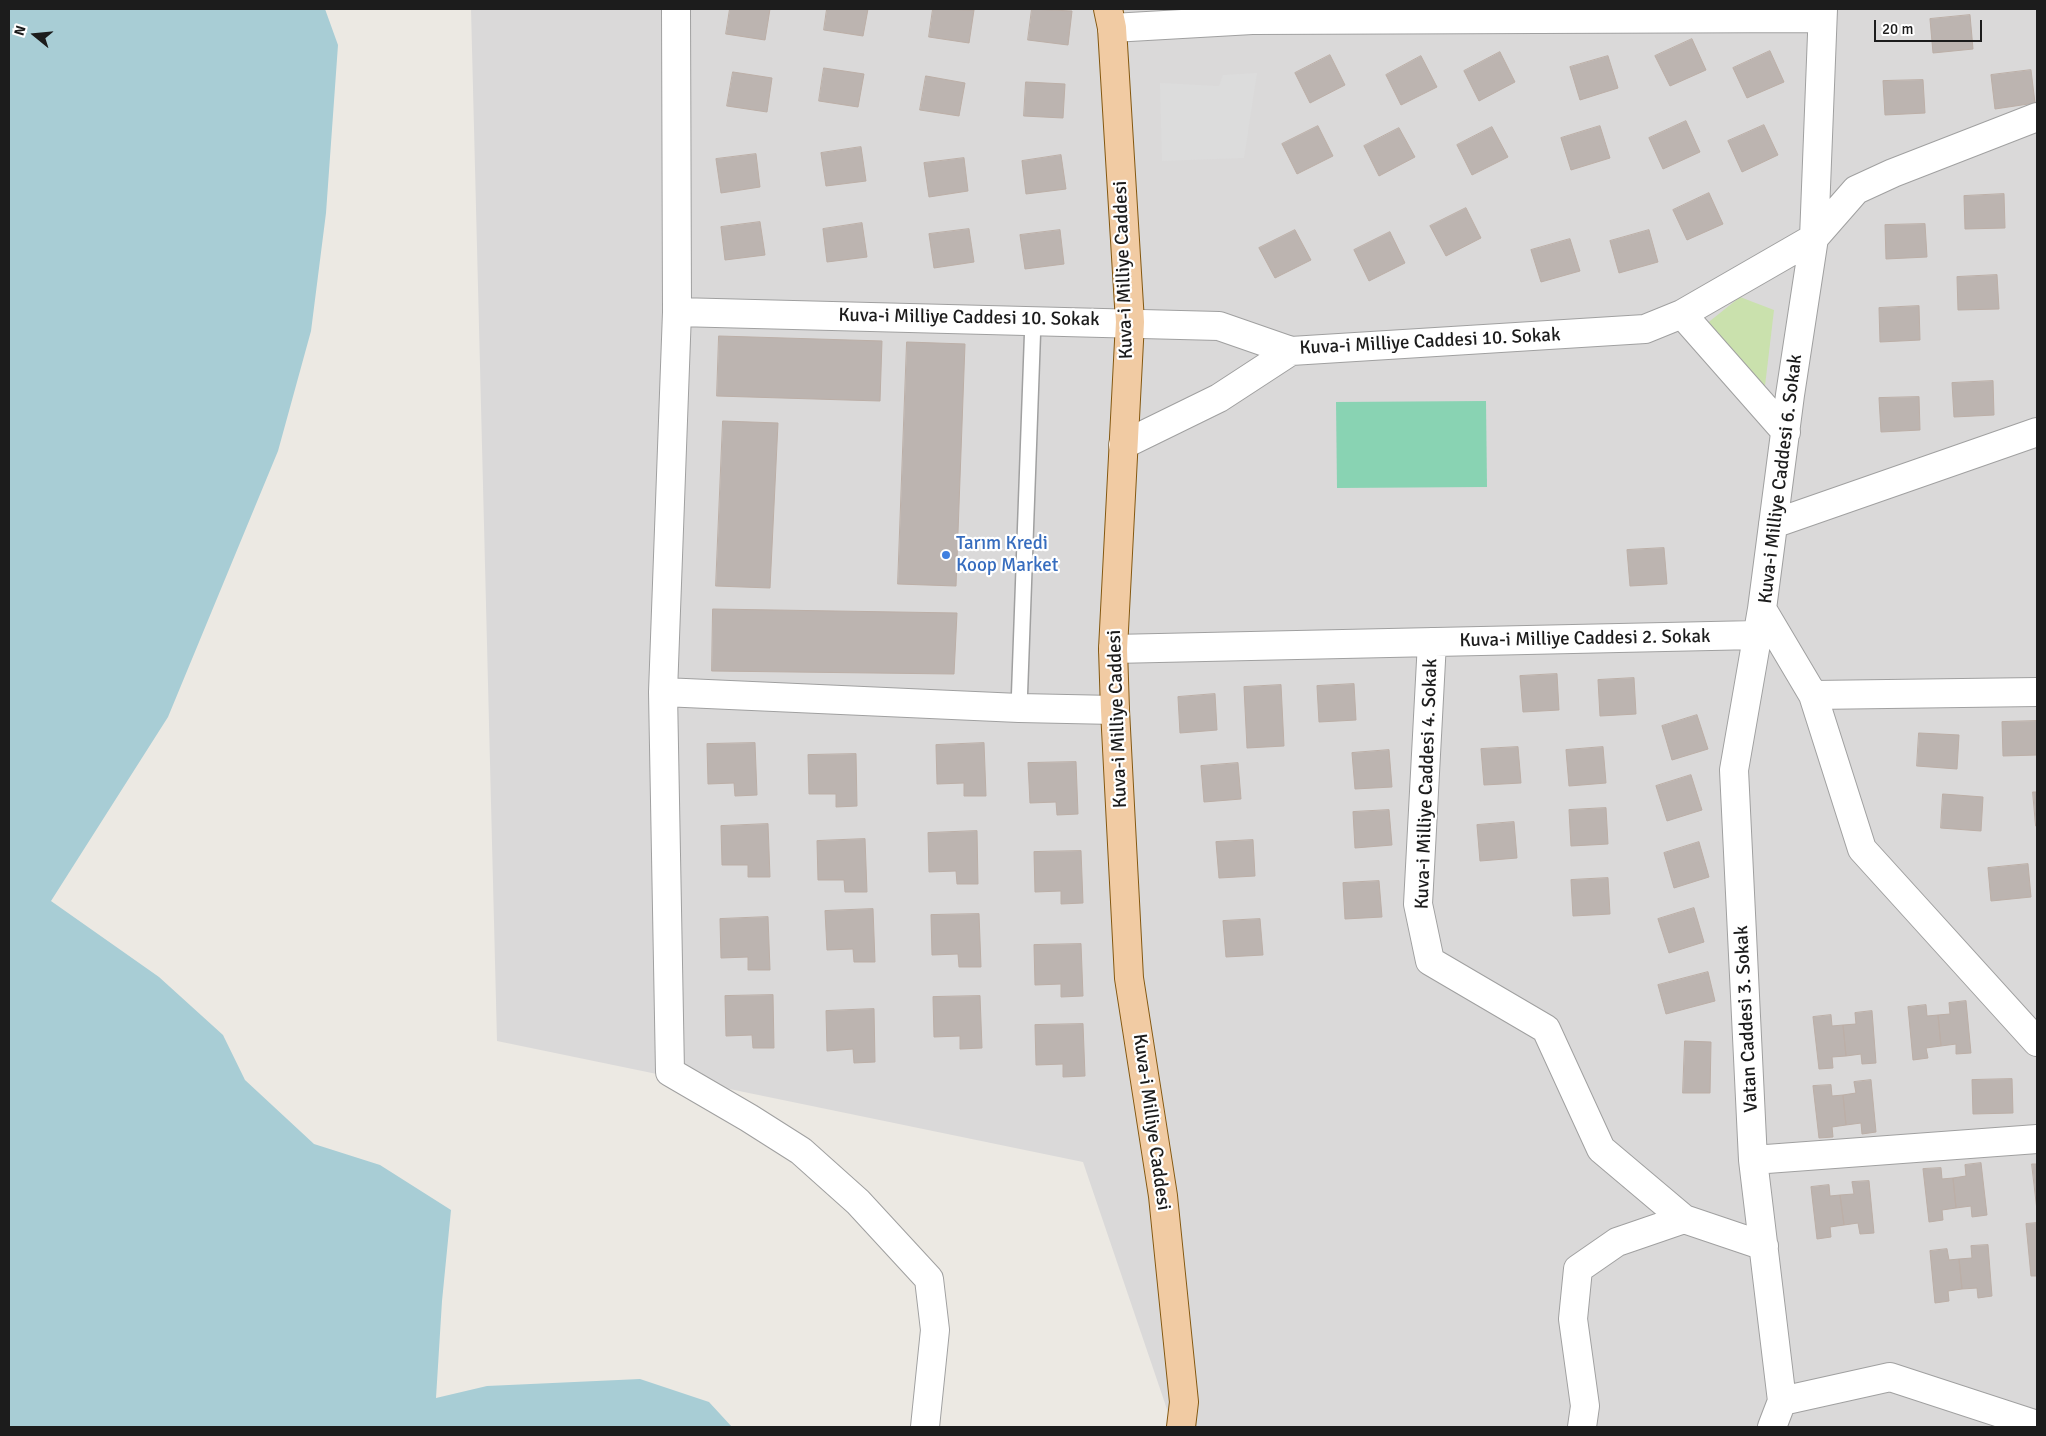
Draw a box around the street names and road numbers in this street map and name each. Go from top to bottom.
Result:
street label: Kuva-i Milliye Caddesi [1109,181,1139,359]
street label: Kuva-i Milliye Caddesi 10. Sokak [838,304,1100,332]
street label: Kuva-i Milliye Caddesi 10. Sokak [1299,324,1561,360]
street label: Kuva-i Milliye Caddesi 6. Sokak [1754,353,1808,605]
street label: Kuva-i Milliye Caddesi 2. Sokak [1459,625,1711,653]
street label: Kuva-i Milliye Caddesi [1103,630,1133,808]
street label: Kuva-i Milliye Caddesi 4. Sokak [1411,658,1443,910]
street label: Vatan Caddesi 3. Sokak [1731,925,1763,1113]
street label: Kuva-i Milliye Caddesi [1127,1032,1175,1212]

